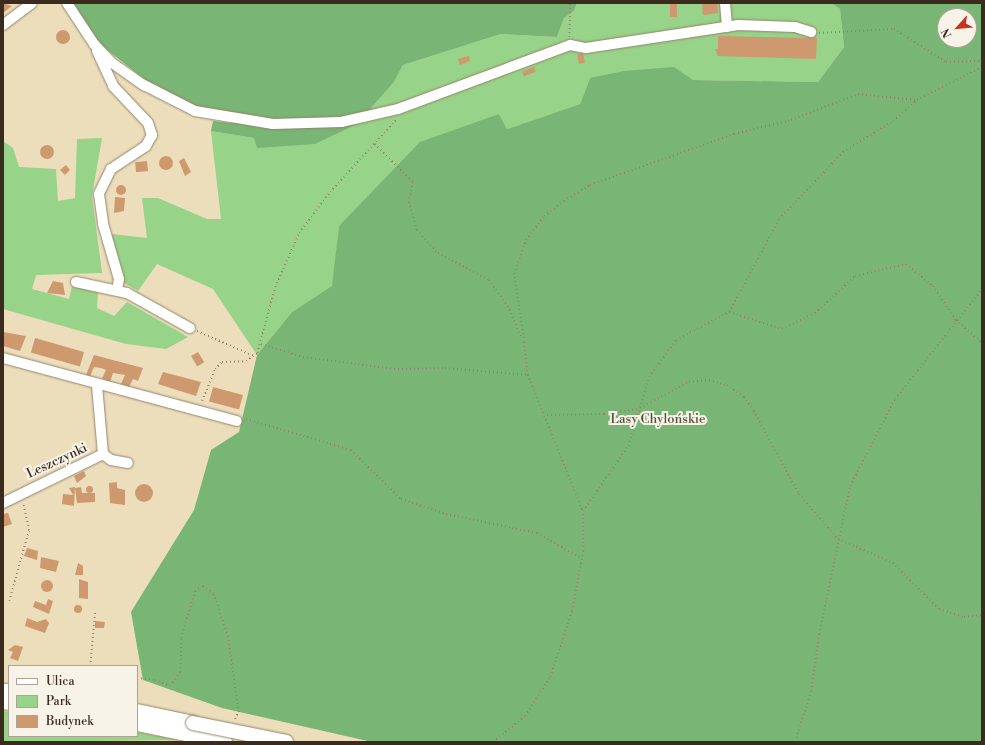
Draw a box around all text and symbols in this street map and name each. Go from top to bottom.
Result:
north arrow [937,8,977,48]
text: N [939,26,955,40]
park label: Lasy Chylońskie [610,411,706,427]
street label: Leszczynki [24,440,90,482]
legend [8,665,138,737]
text: Ulica [46,674,75,689]
text: Park [46,694,71,709]
text: Budynek [46,714,94,729]

